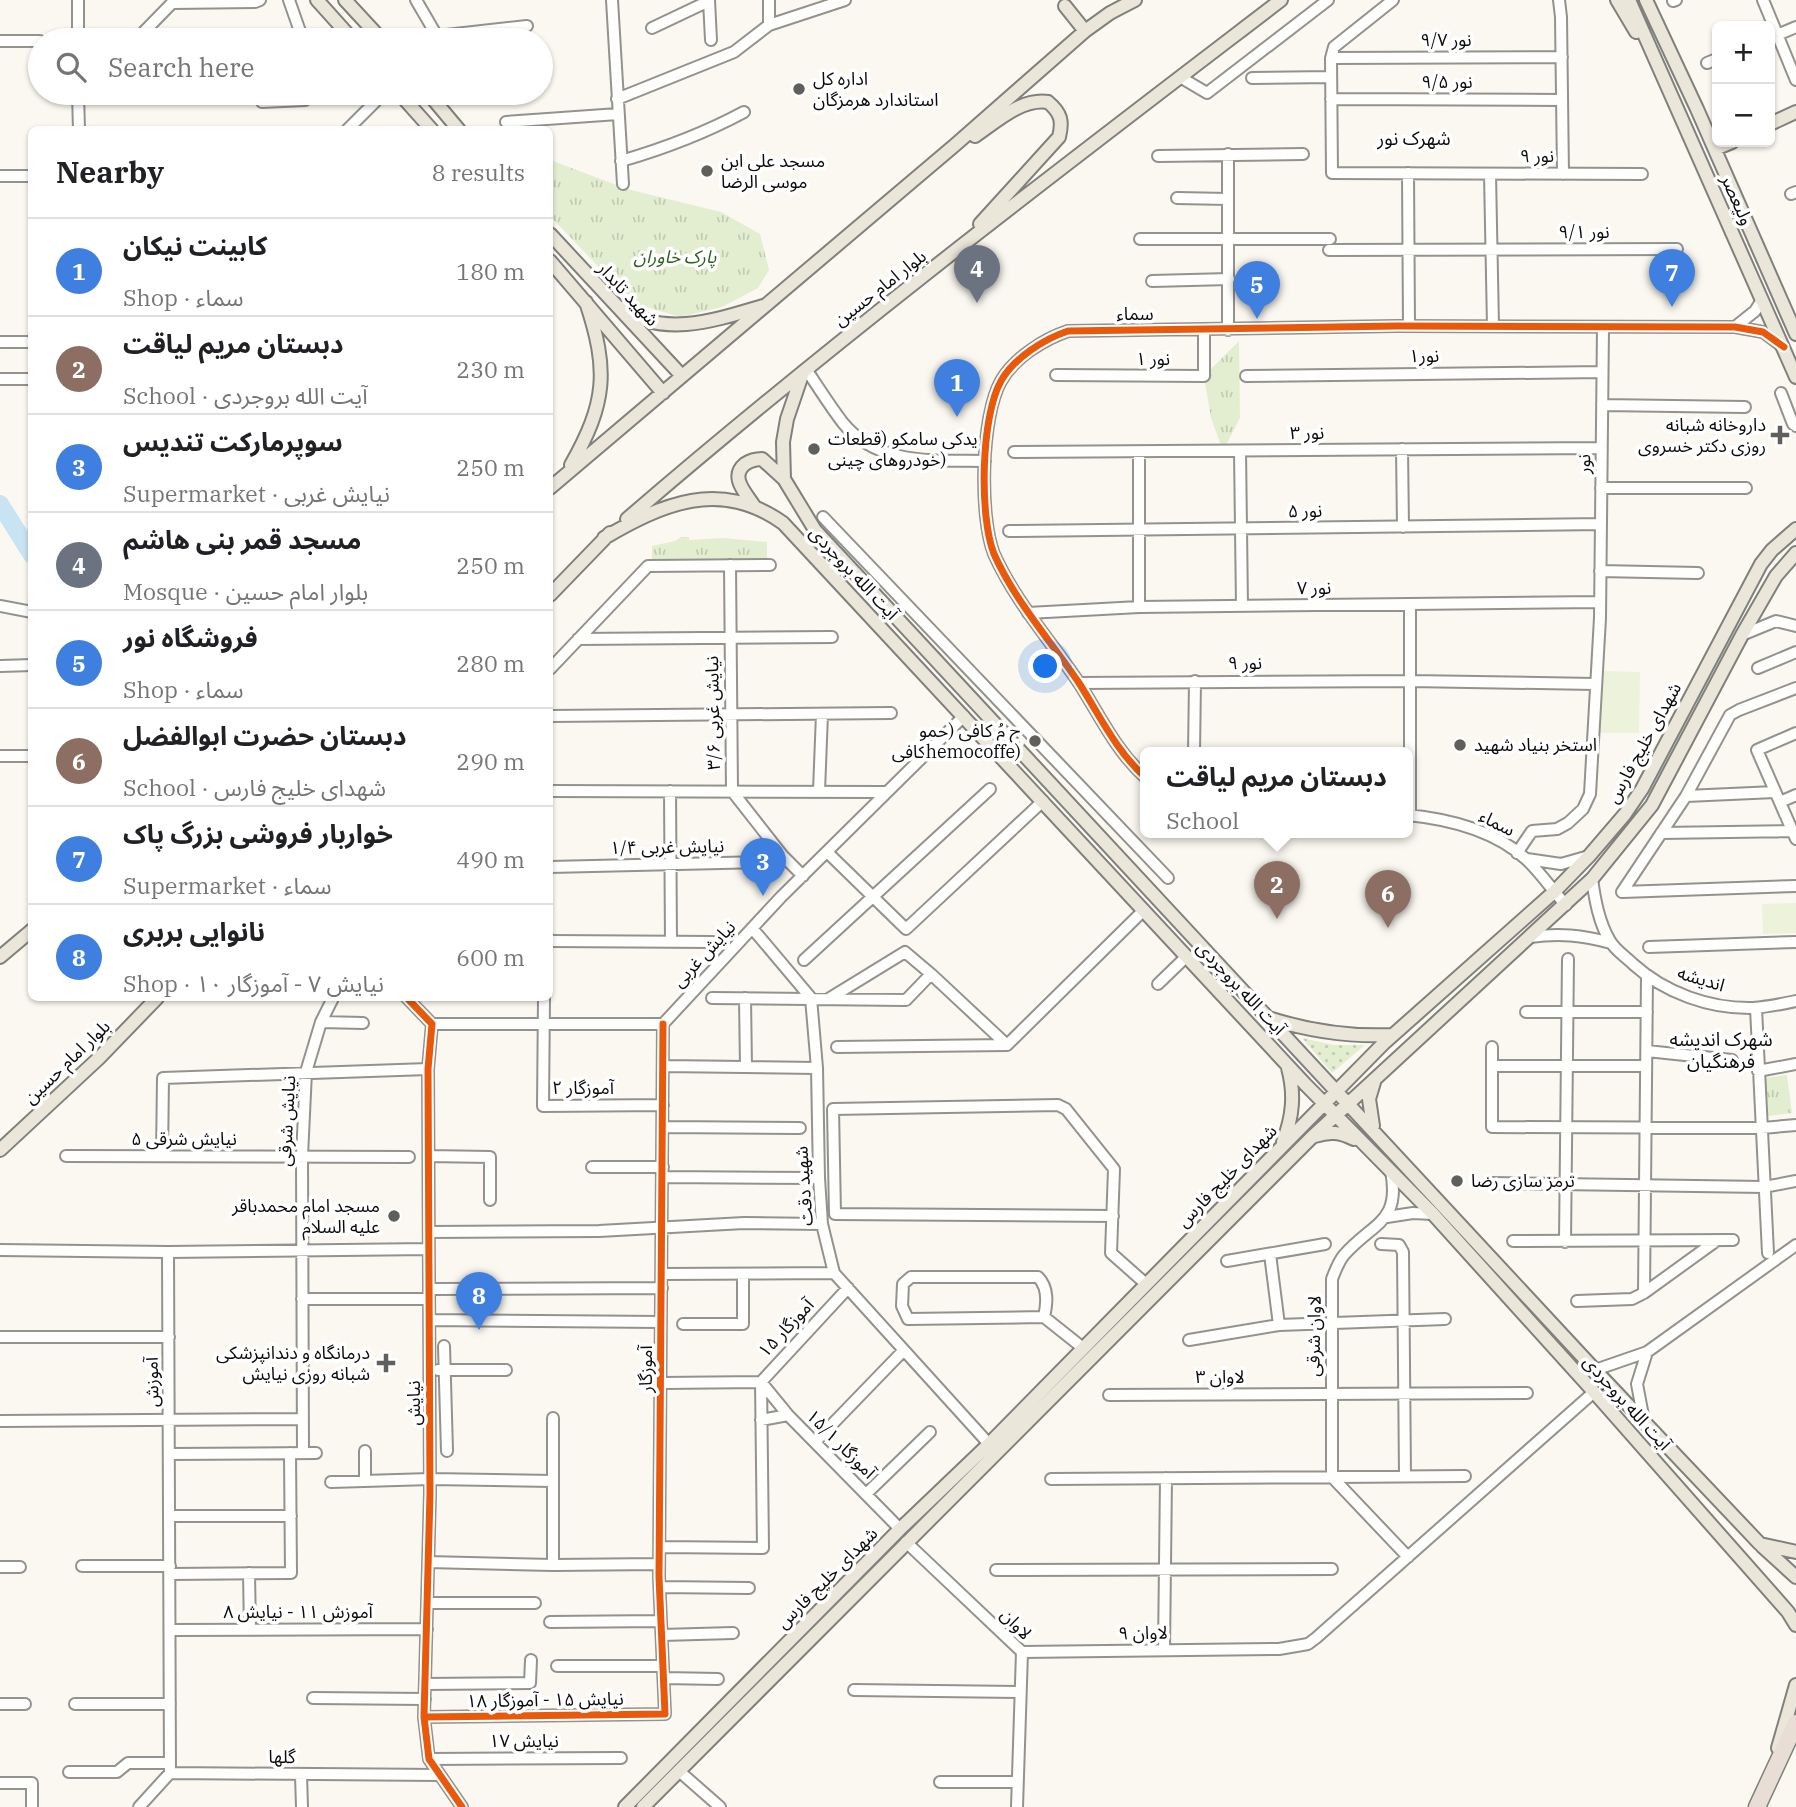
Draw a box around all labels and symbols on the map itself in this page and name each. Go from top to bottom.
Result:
street label: نور ۹/۷ [1420,28,1472,51]
place label: اداره کل استاندارد هرمزگان [813,67,938,111]
street label: نور ۹/۵ [1421,70,1473,93]
marker: اداره کل استاندارد هرمزگان [791,81,807,97]
district label: شهرک نور [1376,126,1451,150]
street label: نور ۹ [1520,144,1554,167]
place label: مسجد علی ابن موسی الرضا [721,149,825,193]
marker: مسجد علی ابن موسی الرضا [699,163,715,179]
street label: ولیعصر [1716,170,1759,229]
street label: نور ۹/۱ [1558,220,1610,243]
street label: بلوار امام حسین [829,244,933,333]
park label: پارک خاوران [634,245,717,269]
pin: 4 [954,245,1000,303]
pin: 7 [1649,249,1695,307]
street label: شهید تابدار [592,256,664,331]
pin: 5 [1234,261,1280,319]
street label: سماء [1116,302,1154,325]
street label: نور۱ [1409,344,1439,367]
street label: نور ۱ [1136,347,1170,370]
pin: 1 [934,359,980,417]
place label: داروخانه شبانه روزی دکتر خسروی [1638,413,1766,457]
street label: نور ۳ [1290,421,1324,444]
place label: یدکی سامکو (قطعات خودروهای چینی) [828,427,978,471]
marker: داروخانه شبانه روزی دکتر خسروی [1772,427,1788,443]
marker: یدکی سامکو (قطعات خودروهای چینی) [806,441,822,457]
street label: نور [1572,454,1595,475]
street label: نور ۵ [1288,499,1322,522]
street label: آیت الله بروجردی [805,521,904,625]
street label: نور ۷ [1297,576,1331,599]
your location [1028,649,1062,683]
street label: نور ۹ [1228,651,1262,674]
street label: نیایش غربی ۳/۶ [700,656,725,770]
street label: شهدای خلیج فارس [1601,678,1688,808]
place label: حِ مُ کافی (حمو کافیhemocoffe) [892,719,1021,763]
marker: حِ مُ کافی (حمو کافیhemocoffe) [1027,733,1043,749]
place label: استخر بنیاد شهید [1474,733,1597,756]
marker: استخر بنیاد شهید [1452,737,1468,753]
street label: سماء [1475,804,1519,841]
street label: نیایش غربی ۱/۴ [610,834,724,859]
pin: 3 [740,838,786,896]
pin: 2 [1254,861,1300,919]
pin: 6 [1365,870,1411,928]
street label: نیایش غربی [667,915,740,992]
street label: آیت الله بروجردی [1192,936,1291,1040]
street label: اندیشه [1675,960,1728,997]
street label: بلوار امام حسین [19,1015,117,1111]
district label: شهرک اندیشه فرهنگیان [1669,1027,1773,1073]
street label: نیایش شرقی [273,1075,300,1167]
street label: آموزگار ۲ [552,1076,615,1099]
street label: شهدای خلیج فارس [1172,1119,1283,1233]
street label: نیایش شرقی ۵ [131,1127,237,1150]
street label: شهید دقت [789,1145,818,1227]
place label: ترمز سازی رضا [1471,1169,1575,1192]
marker: ترمز سازی رضا [1449,1173,1465,1189]
place label: مسجد امام محمدباقر علیه السلام [231,1194,380,1241]
marker: مسجد امام محمدباقر علیه السلام [386,1208,402,1224]
pin: 8 [456,1272,502,1330]
street label: آموزگار ۱۵ [753,1293,819,1362]
street label: لاوان شرقی [1301,1295,1326,1377]
place label: درمانگاه و دندانپزشکی شبانه روزی نیایش [216,1341,370,1385]
street label: آموزگار [634,1345,657,1394]
street label: آیت الله بروجردی [1579,1350,1677,1456]
marker: درمانگاه و دندانپزشکی شبانه روزی نیایش [376,1353,396,1373]
street label: آموزش [140,1356,163,1407]
street label: لاوان ۳ [1195,1365,1245,1388]
street label: نیایش [402,1380,425,1426]
street label: آموزگار ۱۵/۱ [802,1404,881,1484]
street label: شهدای خلیج فارس [771,1522,884,1635]
street label: آموزش ۱۱ - نیایش ۸ [223,1600,374,1623]
street label: لاوان [996,1603,1037,1644]
street label: لاوان ۹ [1118,1621,1168,1644]
street label: نیایش ۱۵ - آموزگار ۱۸ [466,1687,624,1712]
street label: نیایش ۱۷ [489,1729,559,1752]
street label: گلها [268,1745,296,1768]

